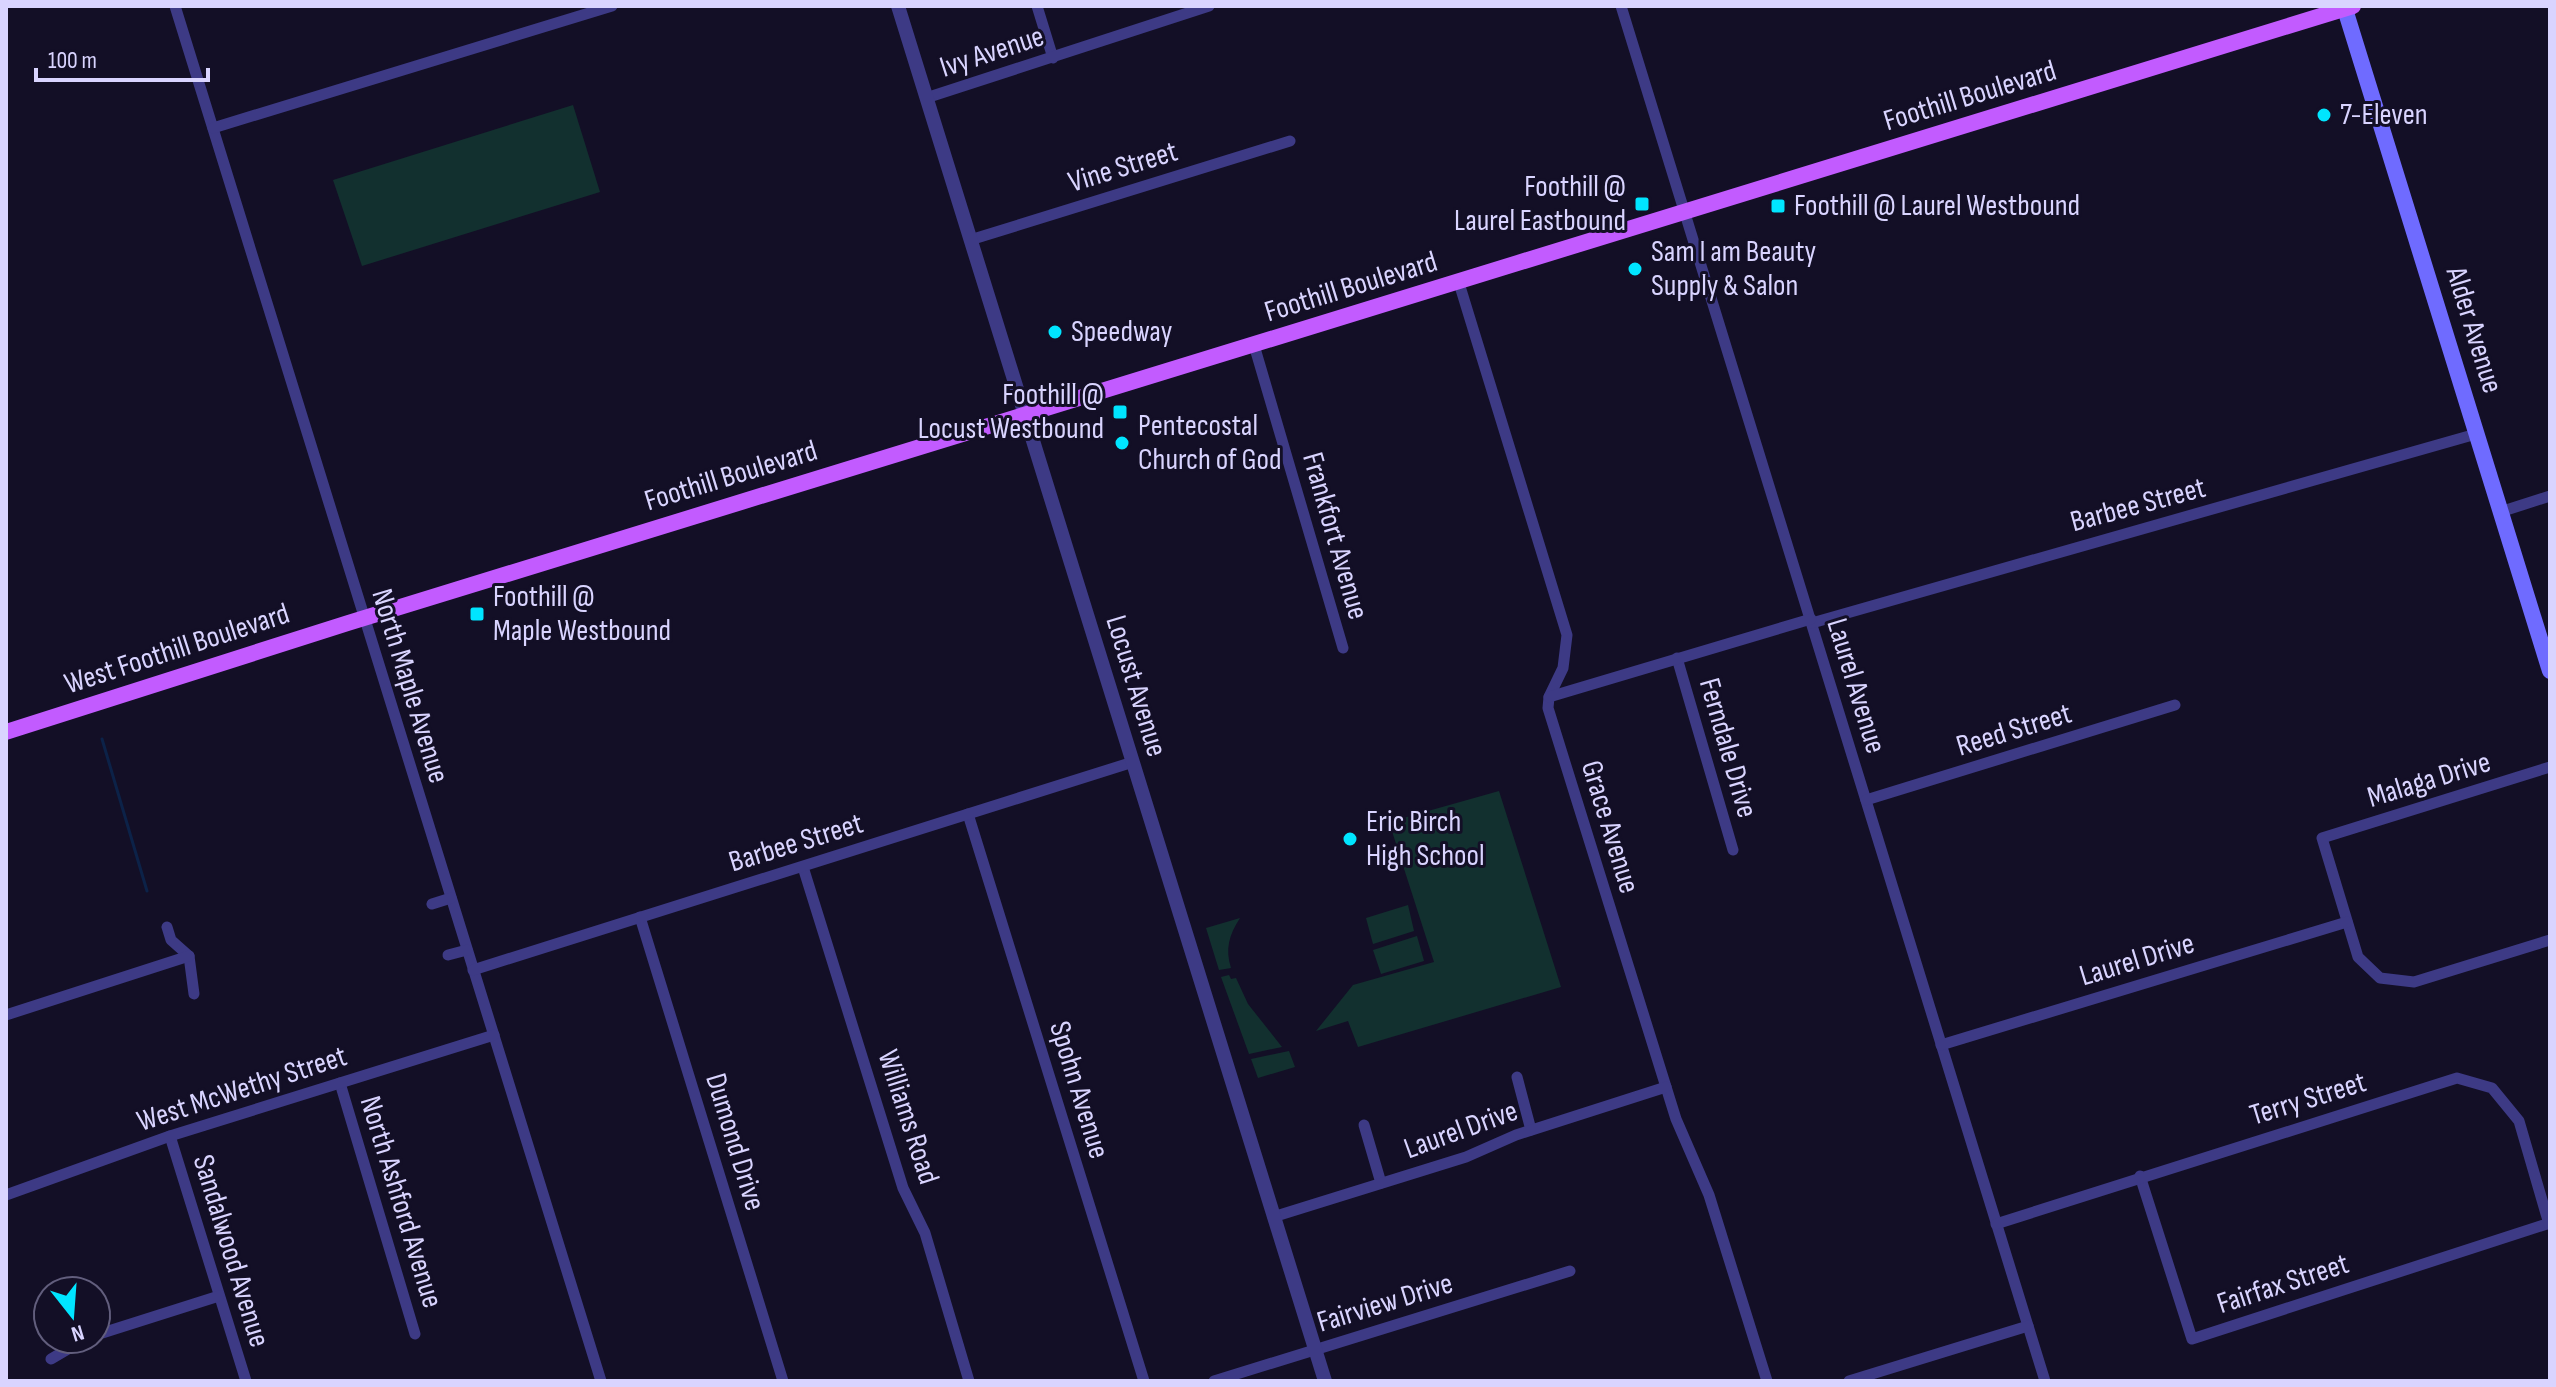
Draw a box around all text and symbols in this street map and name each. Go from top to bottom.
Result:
street label: Ivy Avenue [935,18,1049,86]
scale bar [36,32,208,82]
text: 100 m [48,46,97,75]
street label: Foothill Boulevard [1879,53,2061,139]
place label: 7-Eleven [2340,97,2428,133]
marker: 7-Eleven [2315,106,2333,124]
street label: Vine Street [1064,133,1182,201]
place label: Foothill @ Laurel Eastbound [1454,169,1626,239]
place label: Foothill @ Laurel Westbound [1794,188,2080,224]
marker: Foothill @ Laurel Eastbound [1633,195,1651,213]
marker: Foothill @ Laurel Westbound [1769,197,1787,215]
place label: Sam I am Beauty Supply & Salon [1651,234,1817,304]
street label: Foothill Boulevard [1260,244,1442,330]
marker: Sam I am Beauty Supply & Salon [1626,260,1644,278]
street label: Alder Avenue [2437,262,2510,397]
place label: Speedway [1071,314,1173,350]
marker: Speedway [1046,323,1064,341]
place label: Foothill @ Locust Westbound [918,377,1104,447]
marker: Foothill @ Locust Westbound [1111,403,1129,421]
place label: Pentecostal Church of God [1138,408,1281,478]
street label: Foothill Boulevard [640,433,822,519]
marker: Pentecostal Church of God [1113,434,1131,452]
street label: Frankfort Avenue [1294,448,1376,624]
street label: Barbee Street [2067,470,2209,540]
place label: Foothill @ Maple Westbound [493,579,671,649]
street label: North Maple Avenue [363,585,457,787]
street label: West Foothill Boulevard [60,596,294,702]
marker: Foothill @ Maple Westbound [468,605,486,623]
street label: Locust Avenue [1097,611,1175,761]
street label: Laurel Avenue [1818,614,1894,758]
street label: Ferndale Drive [1691,674,1765,822]
street label: Reed Street [1952,696,2076,764]
street label: Malaga Drive [2363,744,2495,816]
street label: Grace Avenue [1573,756,1647,898]
place label: Eric Birch High School [1366,804,1485,874]
street label: Barbee Street [725,806,867,880]
marker: Eric Birch High School [1341,830,1359,848]
street label: Laurel Drive [2075,926,2199,994]
street label: Spohn Avenue [1041,1017,1117,1163]
street label: West McWethy Street [133,1038,351,1140]
street label: Williams Road [869,1045,947,1189]
street label: Terry Street [2246,1064,2370,1134]
street label: Dumond Drive [697,1069,773,1215]
street label: North Ashford Avenue [352,1092,450,1312]
street label: Laurel Drive [1399,1093,1523,1167]
street label: Sandalwood Avenue [185,1151,277,1351]
street label: Fairfax Street [2213,1246,2353,1322]
street label: Fairview Drive [1313,1265,1457,1341]
north arrow [32,1275,112,1355]
text: N [68,1318,87,1347]

